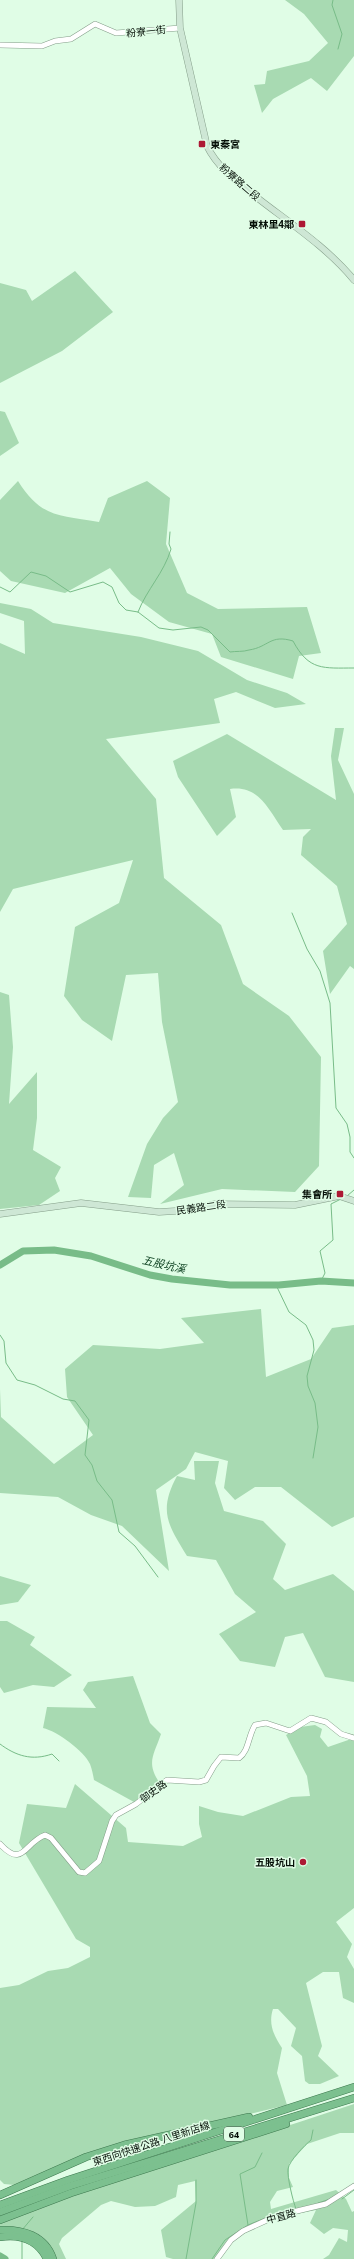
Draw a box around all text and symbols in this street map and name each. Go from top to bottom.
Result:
street label: 粉寮一街 [125,22,167,40]
place label: 東秦宮 [210,137,240,151]
marker: 東秦宮 [197,139,207,149]
street label: 粉寮路二段 [217,160,263,204]
place label: 東林里4鄰 [248,217,294,231]
marker: 東林里4鄰 [297,219,307,229]
place label: 集會所 [301,1187,332,1201]
marker: 集會所 [335,1189,345,1199]
street label: 民義路二段 [175,1197,227,1217]
water label: 五股坑溪 [141,1252,189,1277]
street label: 御史路 [137,1777,169,1805]
place label: 五股坑山 [255,1855,295,1869]
marker: 五股坑山 [298,1857,308,1867]
street label: 東西向快速公路 八里新店線 [91,2117,211,2169]
road number: 64 [224,2127,244,2141]
street label: 中直路 [265,2205,297,2227]

